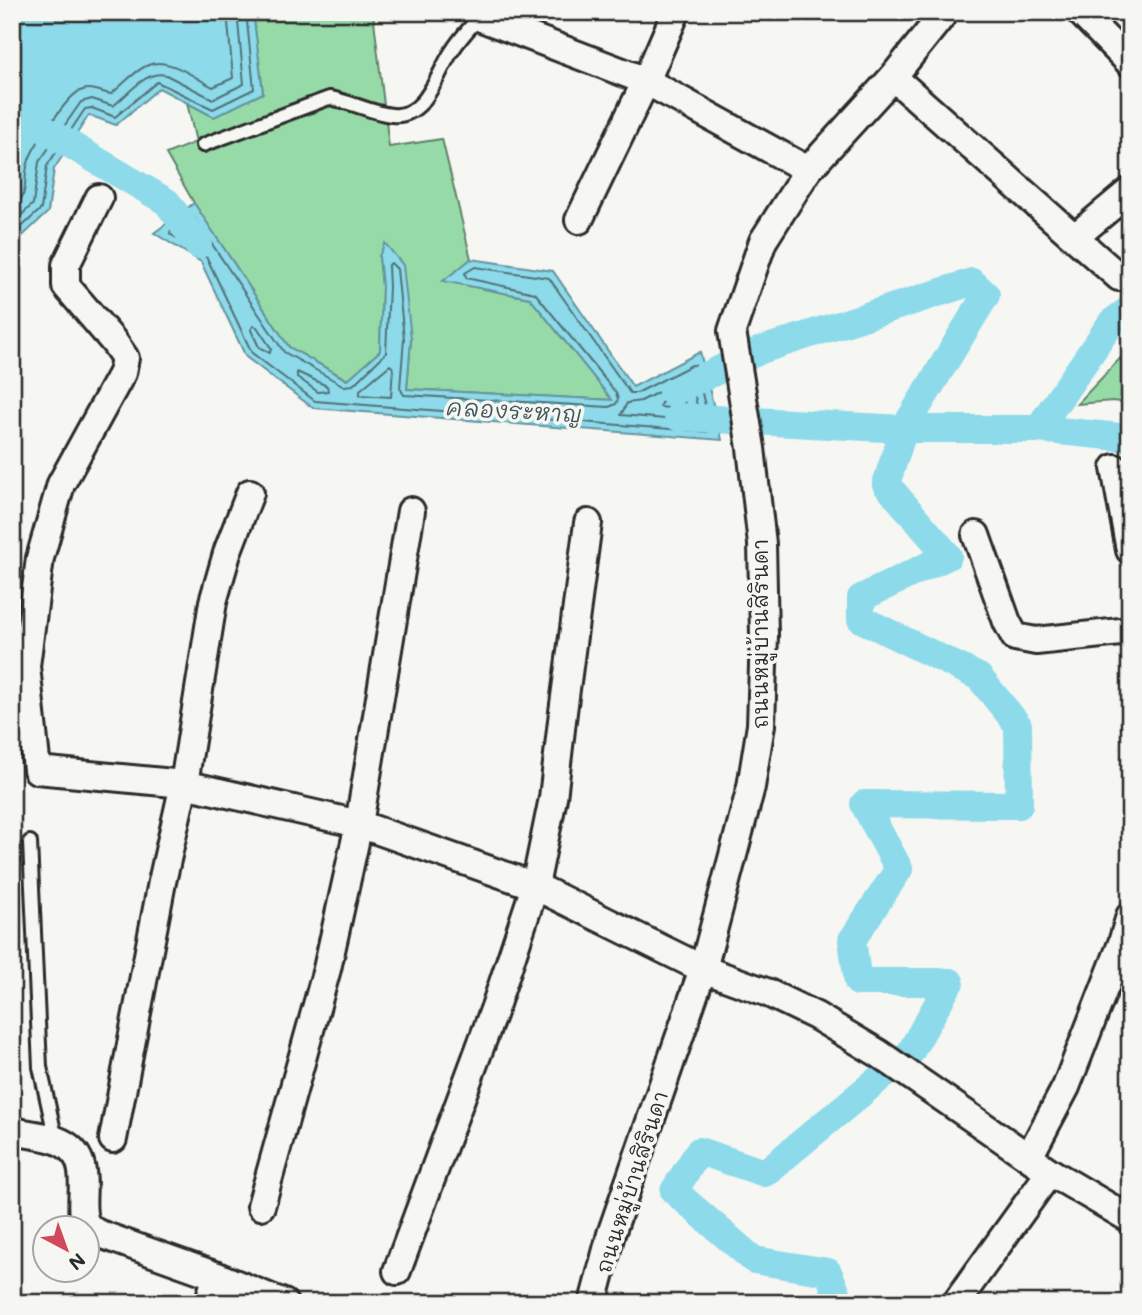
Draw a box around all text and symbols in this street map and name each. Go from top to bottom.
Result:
water label: คลองระหาญ [446,391,582,429]
street label: ถนนหมู่บ้านสิรินดา [746,539,778,729]
street label: ถนนหมู่บ้านสิรินดา [589,1087,678,1278]
north arrow [32,1214,102,1284]
text: N [64,1248,91,1276]

